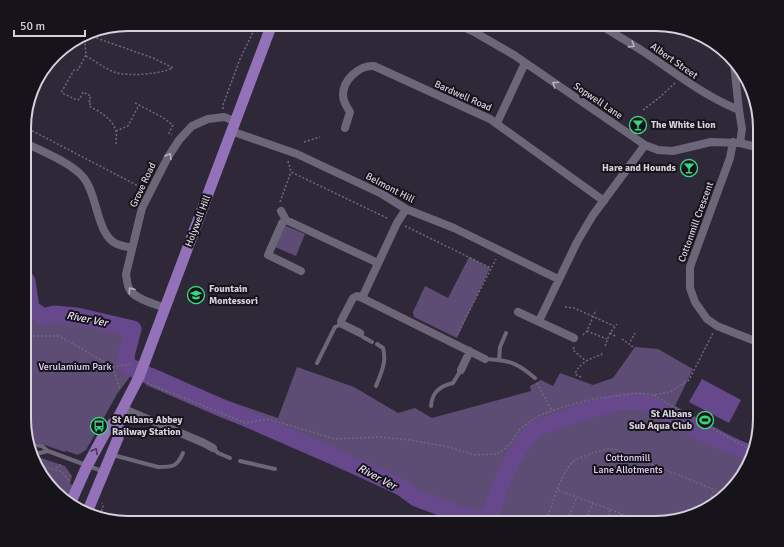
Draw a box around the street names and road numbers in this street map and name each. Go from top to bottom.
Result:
street label: Albert Street [648,40,700,82]
street label: Bardwell Road [432,78,494,114]
street label: Sopwell Lane [571,80,625,122]
street label: Grove Road [127,161,159,209]
street label: Belmont Hill [364,170,417,206]
street label: Cottonmill Crescent [676,180,716,264]
street label: Holywell Hill [183,193,213,249]

